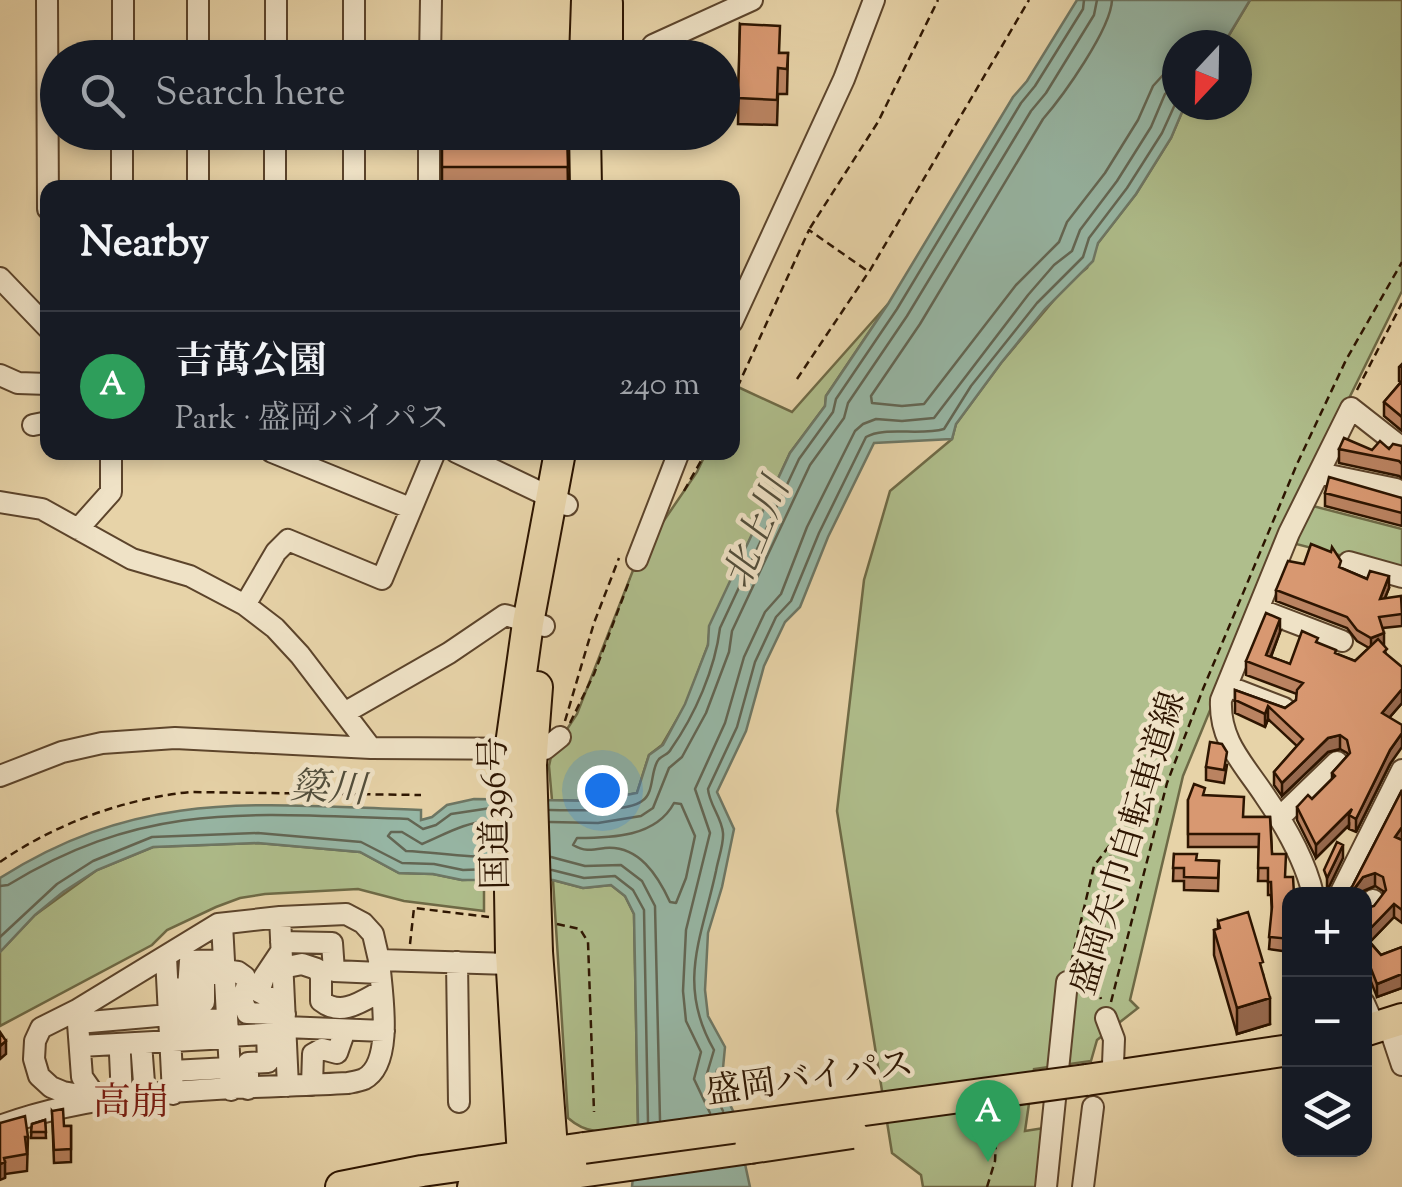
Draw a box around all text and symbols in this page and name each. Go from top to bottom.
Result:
north arrow [1162,30,1252,120]
search box [40,40,740,150]
icon: search [75,68,130,123]
text: Search here [155,68,346,122]
text: Nearby [80,215,209,275]
text: 吉萬公園 [175,337,327,391]
text: A [100,363,125,409]
text: 240 m [619,363,700,409]
text: Park · 盛岡バイパス [175,397,449,443]
water label: 北上川 [713,467,807,597]
street label: 盛岡矢巾自転車道線 [1060,686,1200,1002]
street label: 国道396号 [470,736,524,890]
water label: 簗川 [289,762,371,820]
your location [577,765,628,816]
map controls [1282,887,1372,1157]
button: + [1282,887,1372,977]
button: − [1282,977,1372,1067]
street label: 盛岡バイパス [703,1040,917,1120]
button: layers [1282,1067,1372,1157]
district label: 高崩 [93,1078,169,1132]
pin: A [956,1080,1020,1162]

